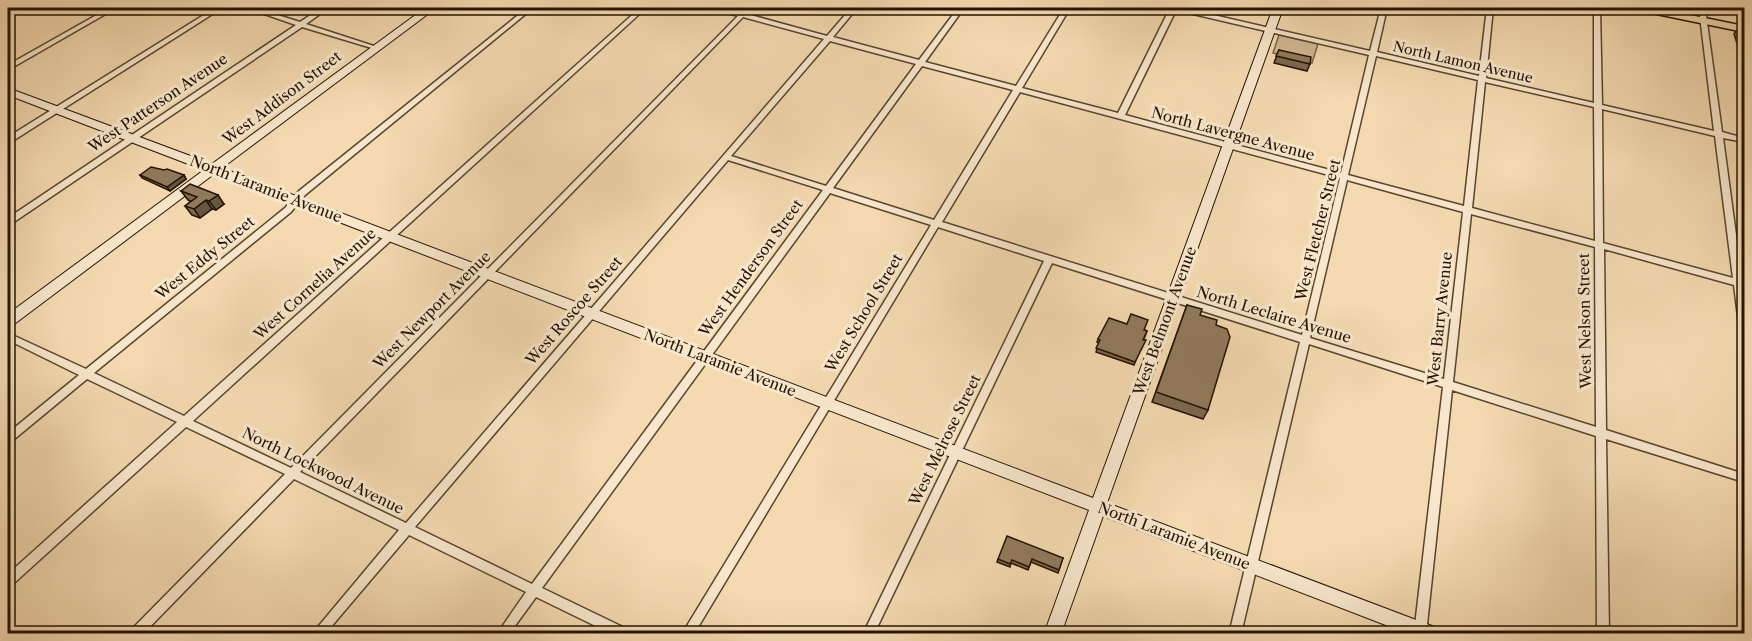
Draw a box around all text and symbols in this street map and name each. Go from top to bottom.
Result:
street label: North Lamon Avenue [1391,37,1535,87]
street label: West Addison Street [218,46,345,149]
street label: West Patterson Avenue [84,49,231,157]
street label: North Lavergne Avenue [1149,103,1317,164]
street label: North Laramie Avenue [187,151,345,226]
street label: West Fletcher Street [1290,156,1344,304]
street label: West Henderson Street [694,195,807,341]
street label: West Eddy Street [150,211,259,304]
street label: West Cornelia Avenue [249,224,380,344]
street label: West Belmont Avenue [1128,244,1200,399]
street label: West Newport Avenue [368,247,494,373]
street label: West School Street [820,249,907,376]
street label: West Barry Avenue [1423,251,1456,388]
street label: West Roscoe Street [521,252,626,370]
street label: West Nelson Street [1574,252,1595,390]
street label: North Leclaire Avenue [1195,282,1354,347]
street label: North Laramie Avenue [641,325,799,400]
street label: West Melrose Street [904,370,985,509]
street label: North Lockwood Avenue [239,423,407,518]
street label: North Laramie Avenue [1095,498,1253,573]

